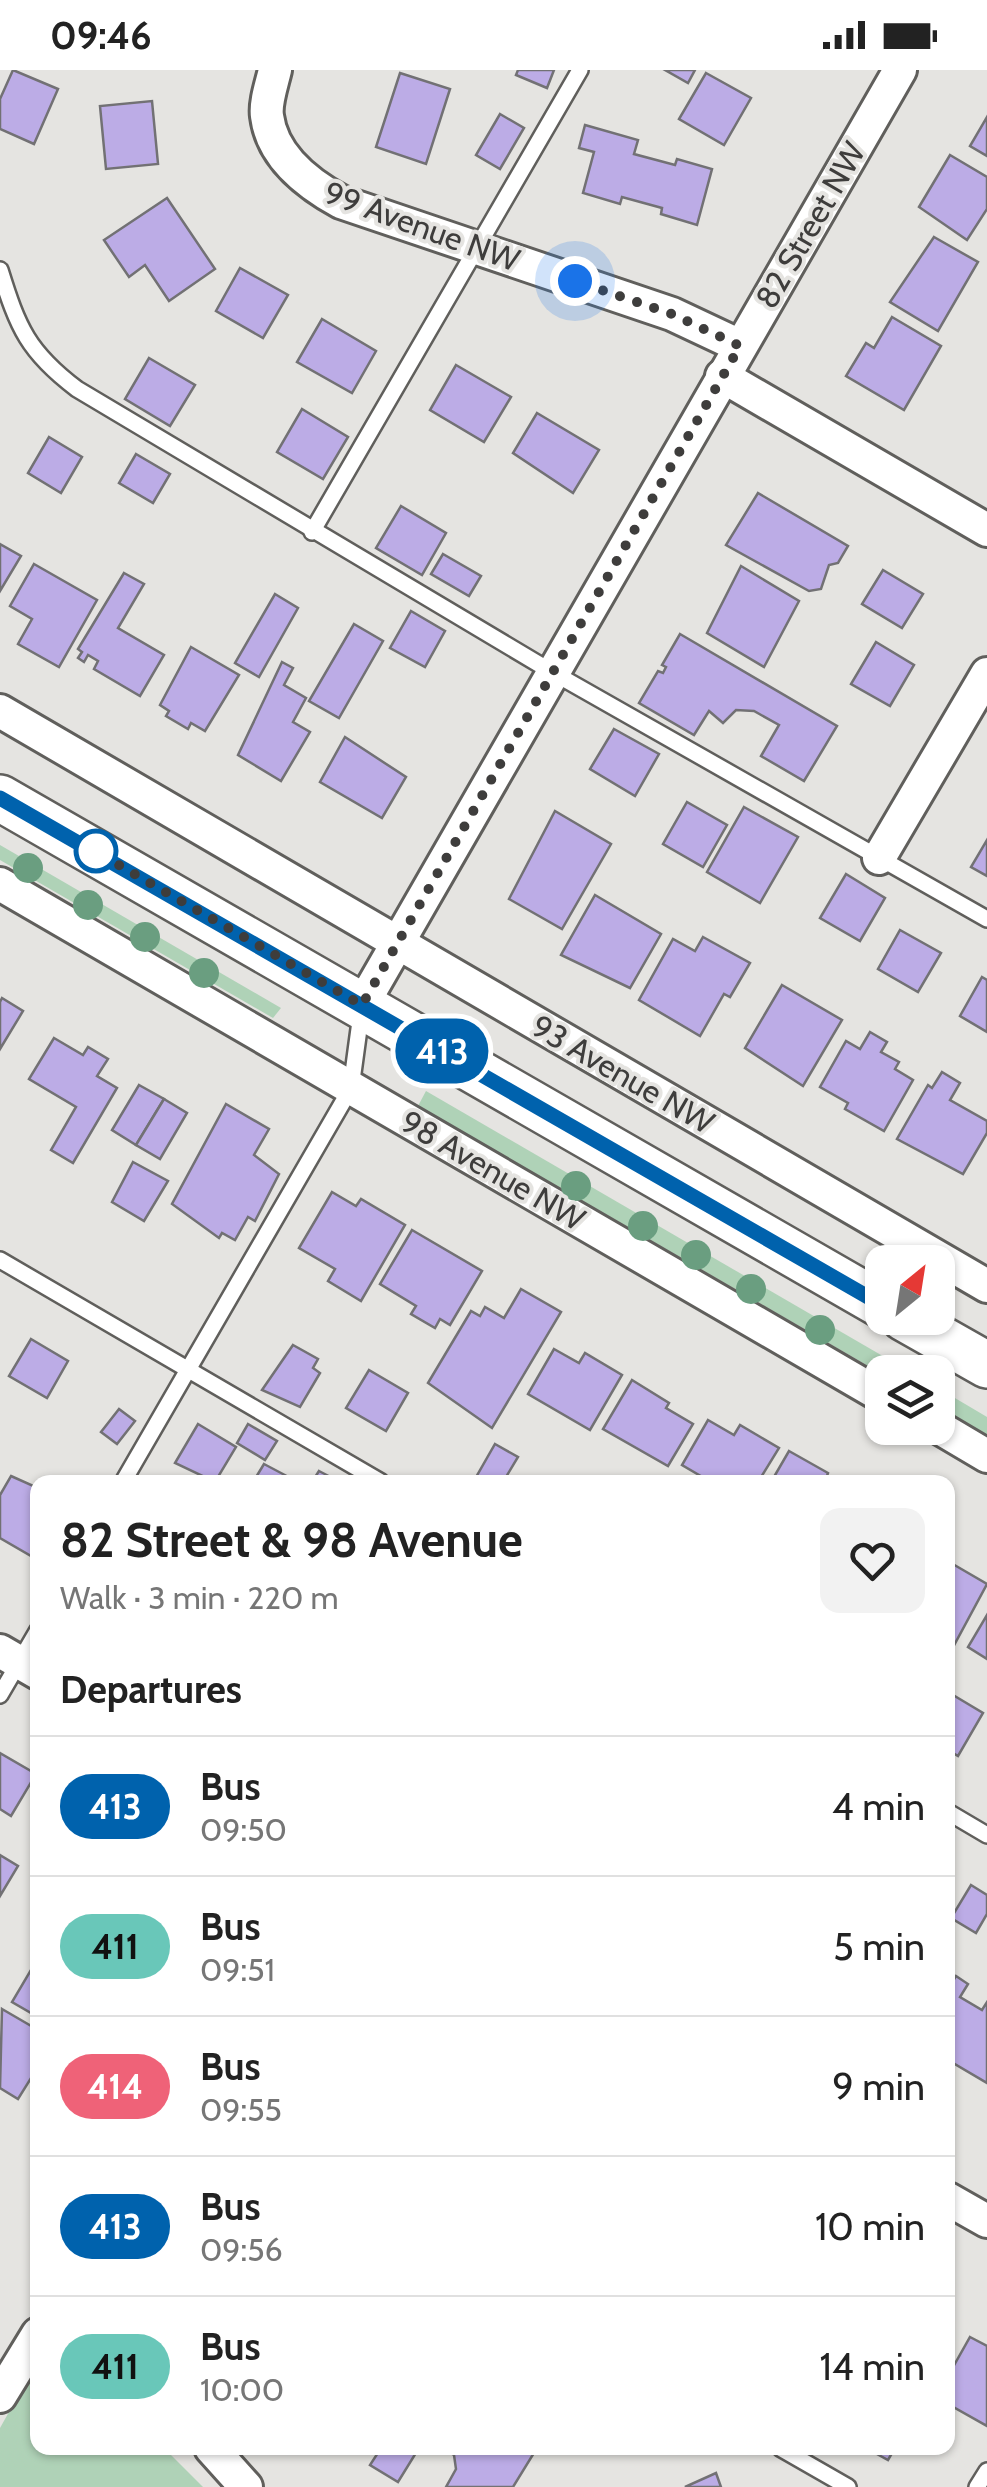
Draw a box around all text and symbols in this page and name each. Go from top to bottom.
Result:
text: 09:46 [50,12,152,59]
street label: 82 Street NW [747,134,874,315]
street label: 99 Avenue NW [319,173,526,280]
your location [550,256,600,306]
unlabelled marker [75,830,117,872]
street label: 93 Avenue NW [525,1006,722,1142]
line badge: 413 [384,1018,500,1084]
text: 413 [415,1030,469,1073]
street label: 98 Avenue NW [394,1102,593,1239]
north arrow [865,1245,955,1335]
map controls [865,1245,955,1445]
button: layers [865,1355,955,1445]
button: heart [820,1508,925,1613]
text: 82 Street & 98 Avenue [60,1511,523,1569]
text: Walk · 3 min · 220 m [60,1578,339,1617]
text: Departures [60,1666,242,1713]
text: Bus [200,1763,261,1810]
text: 4 min [832,1783,925,1830]
text: 413 [88,1785,142,1828]
text: 09:50 [200,1810,287,1849]
text: Bus [200,1903,261,1950]
text: 5 min [833,1923,925,1970]
text: 411 [91,1925,139,1968]
text: 09:51 [200,1950,275,1989]
text: Bus [200,2043,261,2090]
text: 9 min [832,2063,925,2110]
text: 414 [87,2065,143,2108]
text: 09:55 [200,2090,282,2129]
text: Bus [200,2183,261,2230]
text: 10 min [815,2203,925,2250]
text: 413 [88,2205,142,2248]
text: 09:56 [200,2230,283,2269]
text: Bus [200,2323,261,2370]
text: 14 min [819,2343,925,2390]
text: 411 [91,2345,139,2388]
text: 10:00 [200,2370,284,2409]

